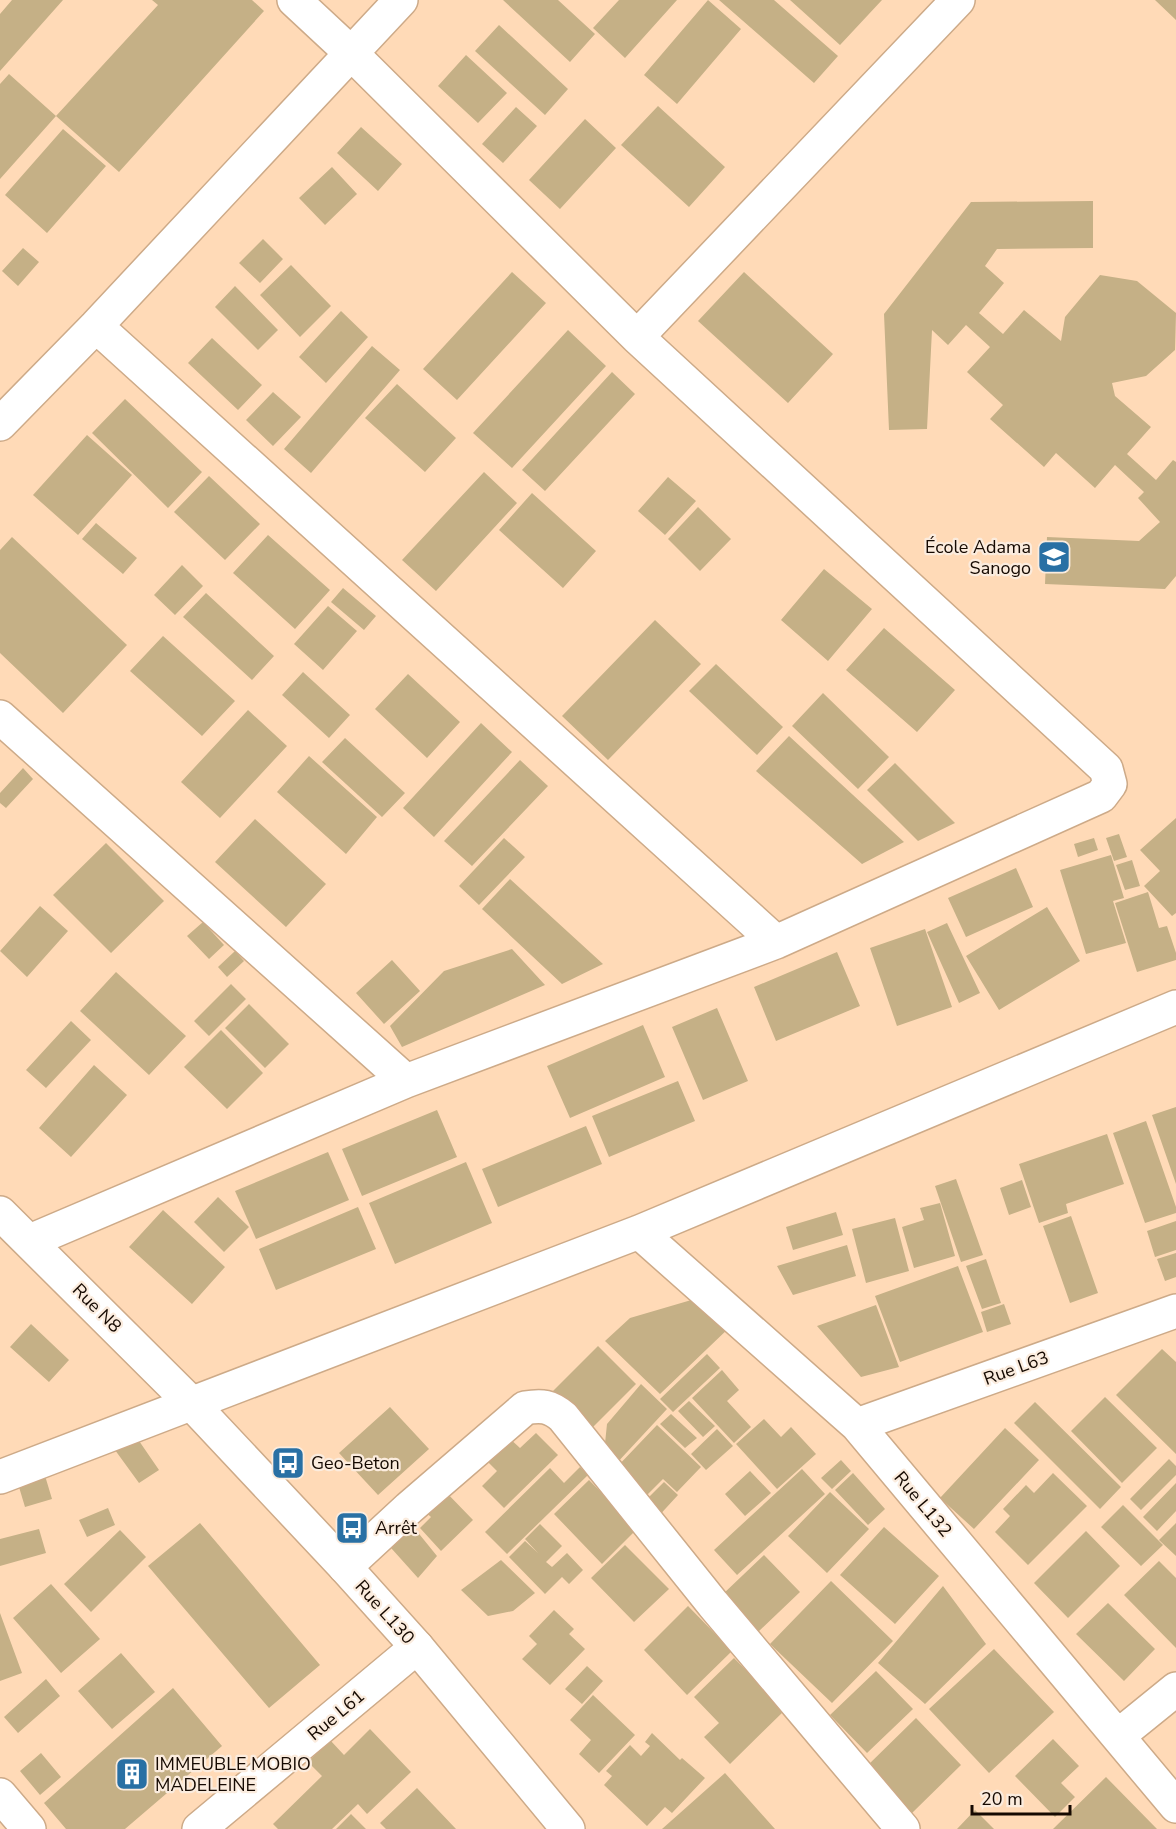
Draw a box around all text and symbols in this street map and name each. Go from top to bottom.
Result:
place label: École Adama Sanogo [925,535,1031,580]
school or university icon: École Adama Sanogo [1036,539,1072,575]
street label: Rue N8 [67,1278,127,1338]
street label: Rue L63 [980,1345,1052,1391]
bus stop icon: Geo-Beton [270,1445,306,1481]
place label: Geo-Beton [311,1451,400,1475]
street label: Rue L132 [889,1466,957,1542]
bus stop icon: Arrêt [334,1510,370,1546]
place label: Arrêt [375,1516,417,1540]
street label: Rue L130 [350,1575,420,1649]
street label: Rue L61 [302,1684,370,1746]
place label: IMMEUBLE MOBIO MADELEINE [155,1752,311,1797]
building icon: IMMEUBLE MOBIO MADELEINE [114,1756,150,1792]
scale bar [972,1778,1070,1816]
text: 20 m [981,1787,1023,1811]

